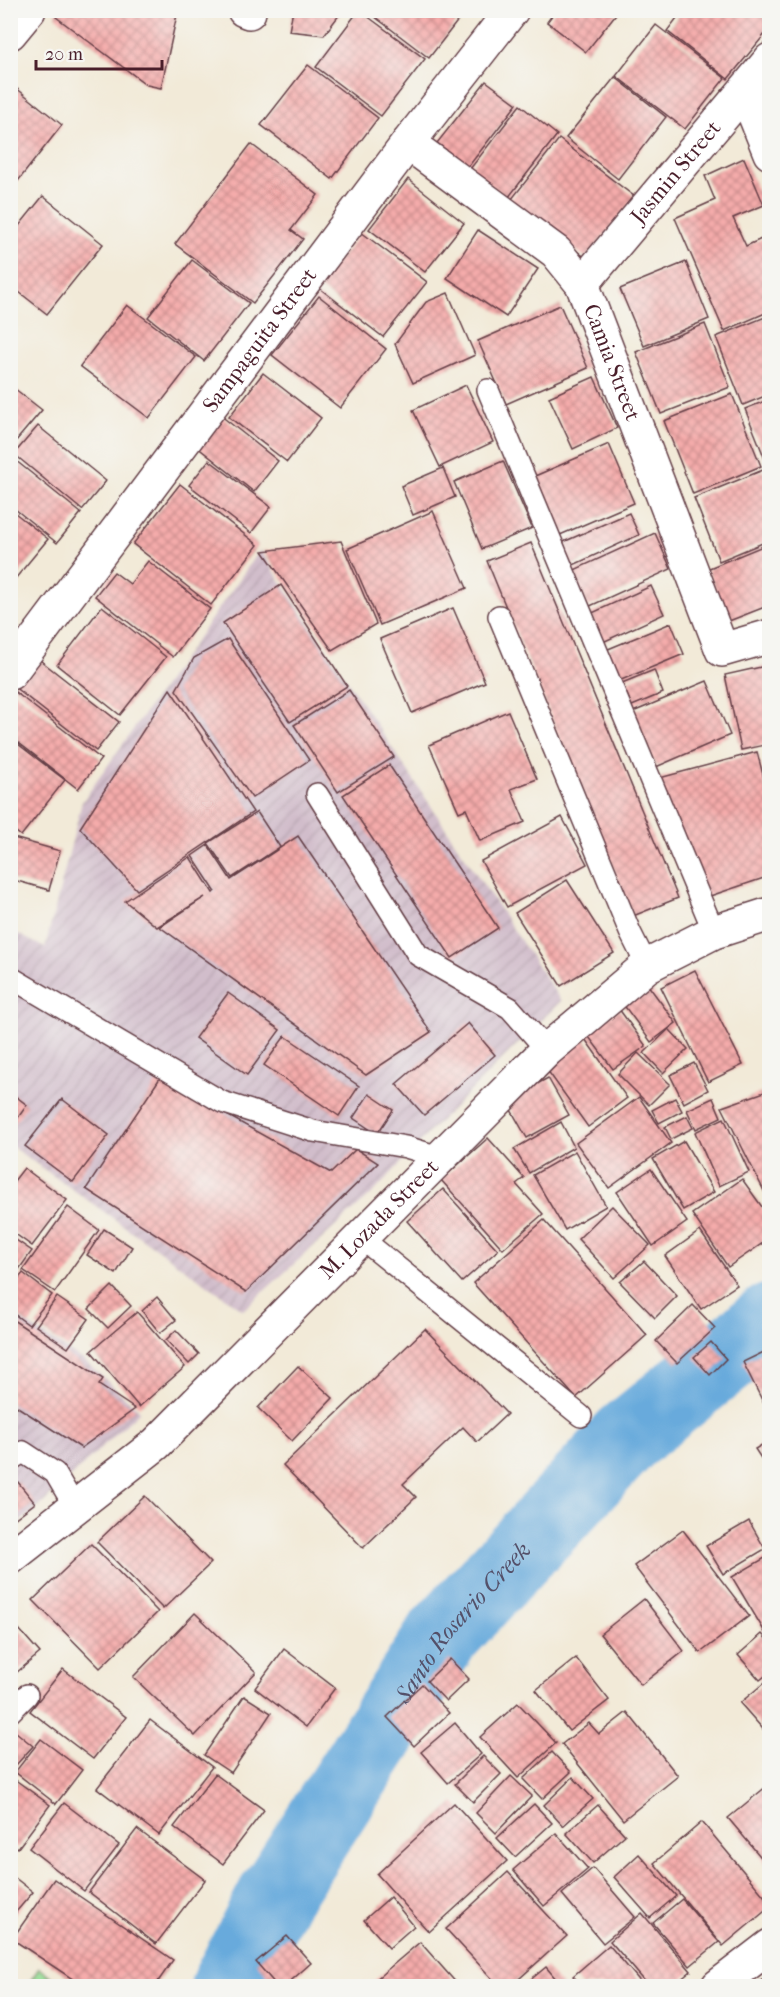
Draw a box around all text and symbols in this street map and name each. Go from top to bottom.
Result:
scale bar [36,33,162,71]
text: 20 m [45,44,83,65]
street label: Jasmin Street [624,115,727,231]
street label: Sampaguita Street [197,263,322,418]
street label: Camia Street [578,300,646,425]
street label: M. Lozada Street [314,1154,444,1285]
water label: Santo Rosario Creek [388,1536,536,1709]

